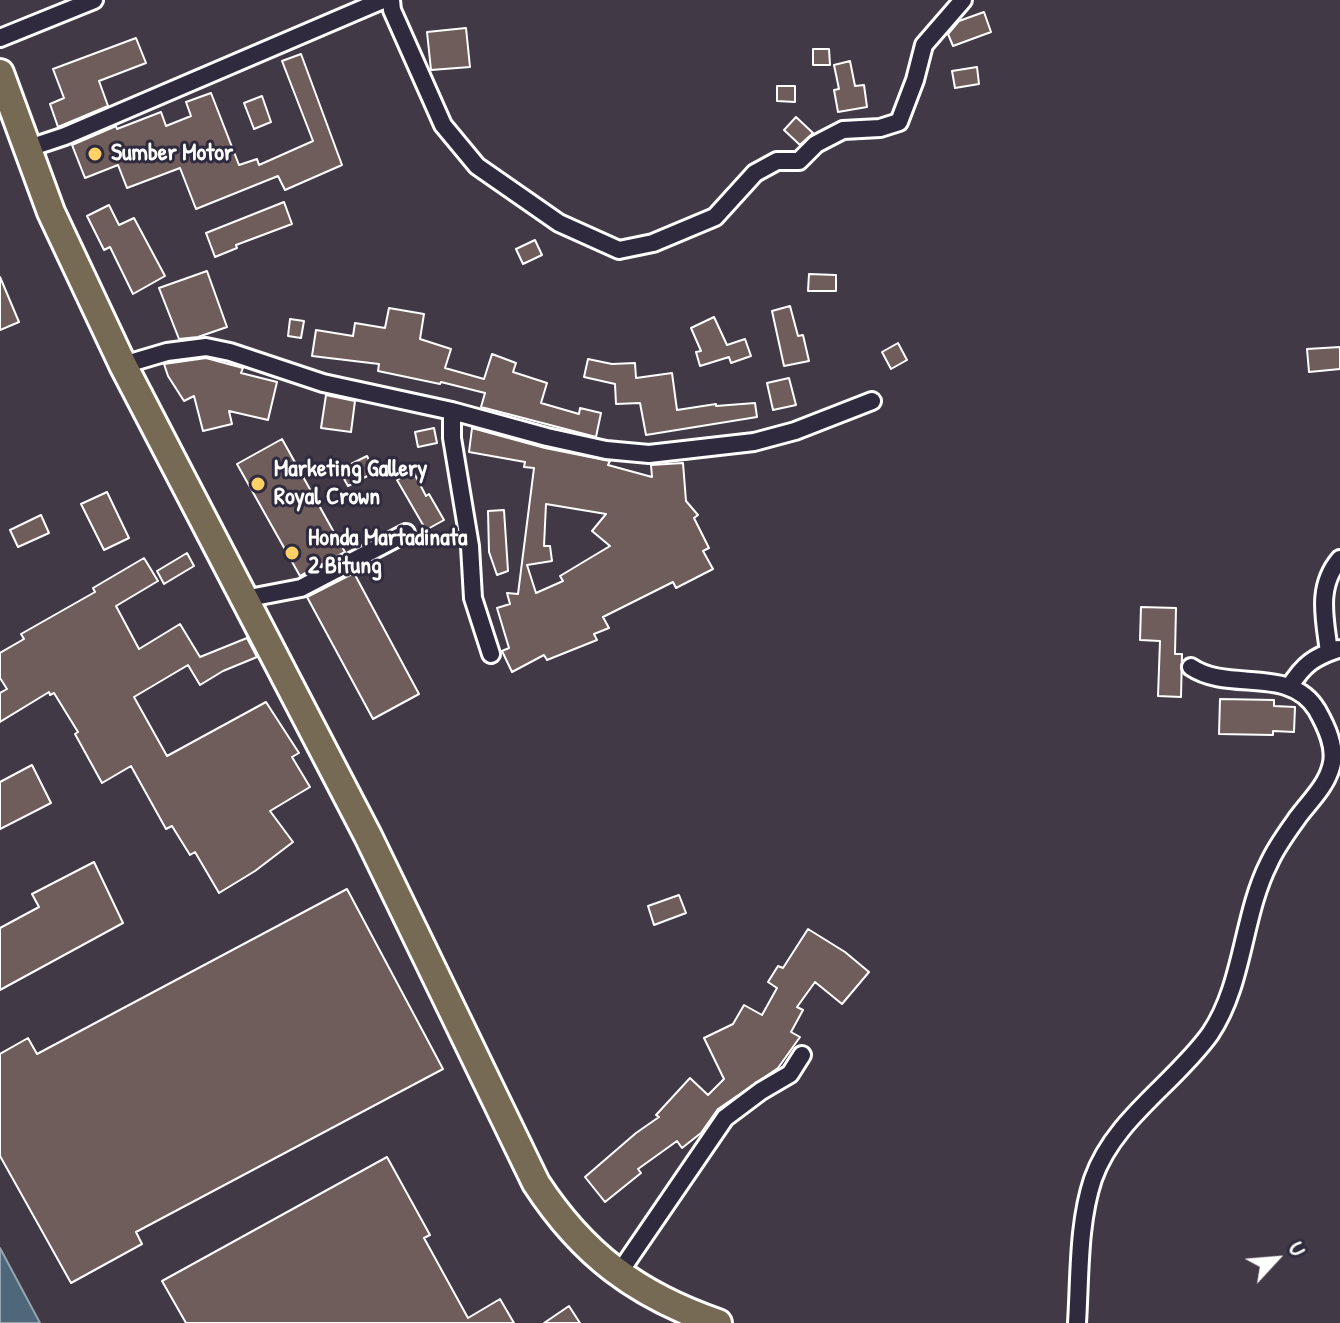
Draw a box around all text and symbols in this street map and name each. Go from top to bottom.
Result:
place label: Sumber Motor [111,140,233,168]
marker: Sumber Motor [86,145,104,163]
place label: Marketing Gallery Royal Crown [274,456,427,512]
marker: Marketing Gallery Royal Crown [249,475,267,493]
place label: Honda Martadinata 2 Bitung [308,525,467,581]
marker: Honda Martadinata 2 Bitung [283,544,301,562]
north arrow [1236,1219,1316,1299]
text: U [1281,1236,1314,1260]

